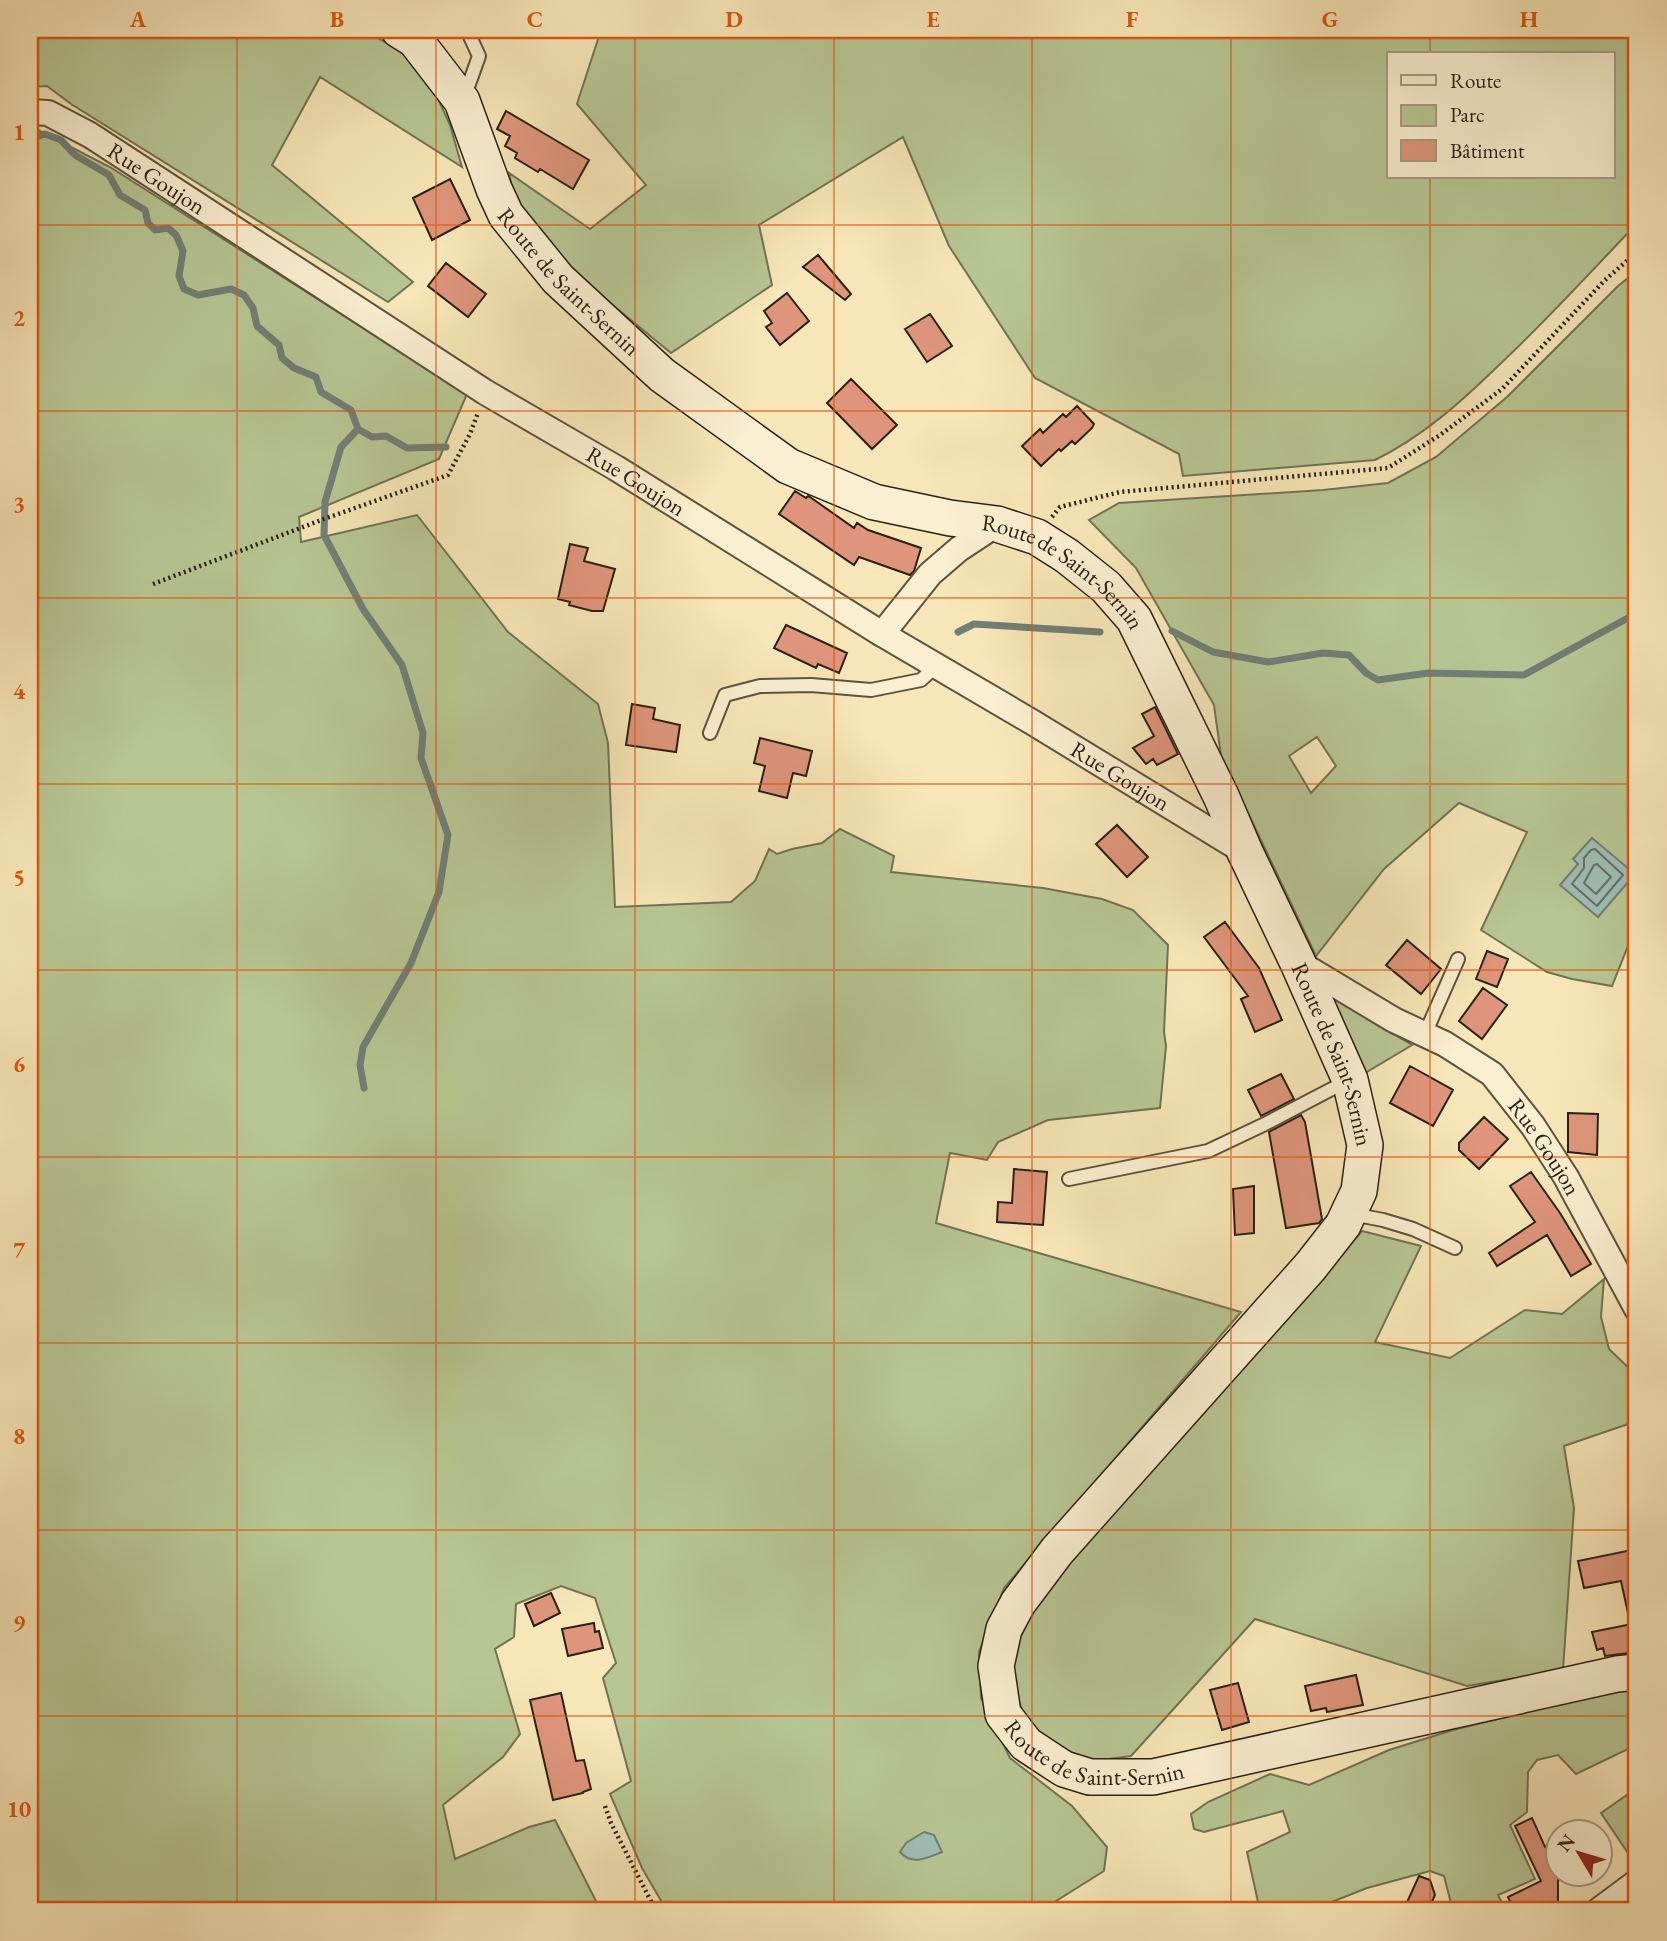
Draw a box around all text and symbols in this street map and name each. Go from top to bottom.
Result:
text: A [129,4,147,34]
text: B [330,4,344,34]
text: C [527,4,543,34]
text: D [725,4,743,34]
text: E [926,4,940,34]
text: F [1126,4,1139,34]
text: G [1322,4,1338,34]
text: H [1520,4,1538,34]
legend [1387,52,1614,178]
text: Route [1450,67,1501,94]
text: Parc [1450,101,1484,128]
text: 1 [13,117,25,147]
street label: Rue Goujon [102,136,211,221]
text: Bâtiment [1450,137,1525,164]
street label: Route de Saint-Sernin [491,201,647,362]
text: 2 [13,303,25,333]
street label: Rue Goujon [581,439,691,523]
text: 3 [13,489,25,519]
street label: Route de Saint-Sernin [980,507,1152,634]
text: 4 [13,676,26,706]
street label: Rue Goujon [1065,734,1176,818]
text: 5 [13,862,25,892]
street label: Route de Saint-Sernin [1285,958,1380,1149]
text: 6 [13,1049,25,1079]
street label: Rue Goujon [1502,1092,1588,1201]
text: 7 [13,1235,26,1265]
text: 8 [13,1421,25,1451]
text: 9 [13,1608,25,1638]
street label: Route de Saint-Sernin [997,1713,1187,1792]
text: 10 [7,1794,31,1824]
north arrow [1544,1818,1614,1888]
text: N [1551,1829,1581,1857]

